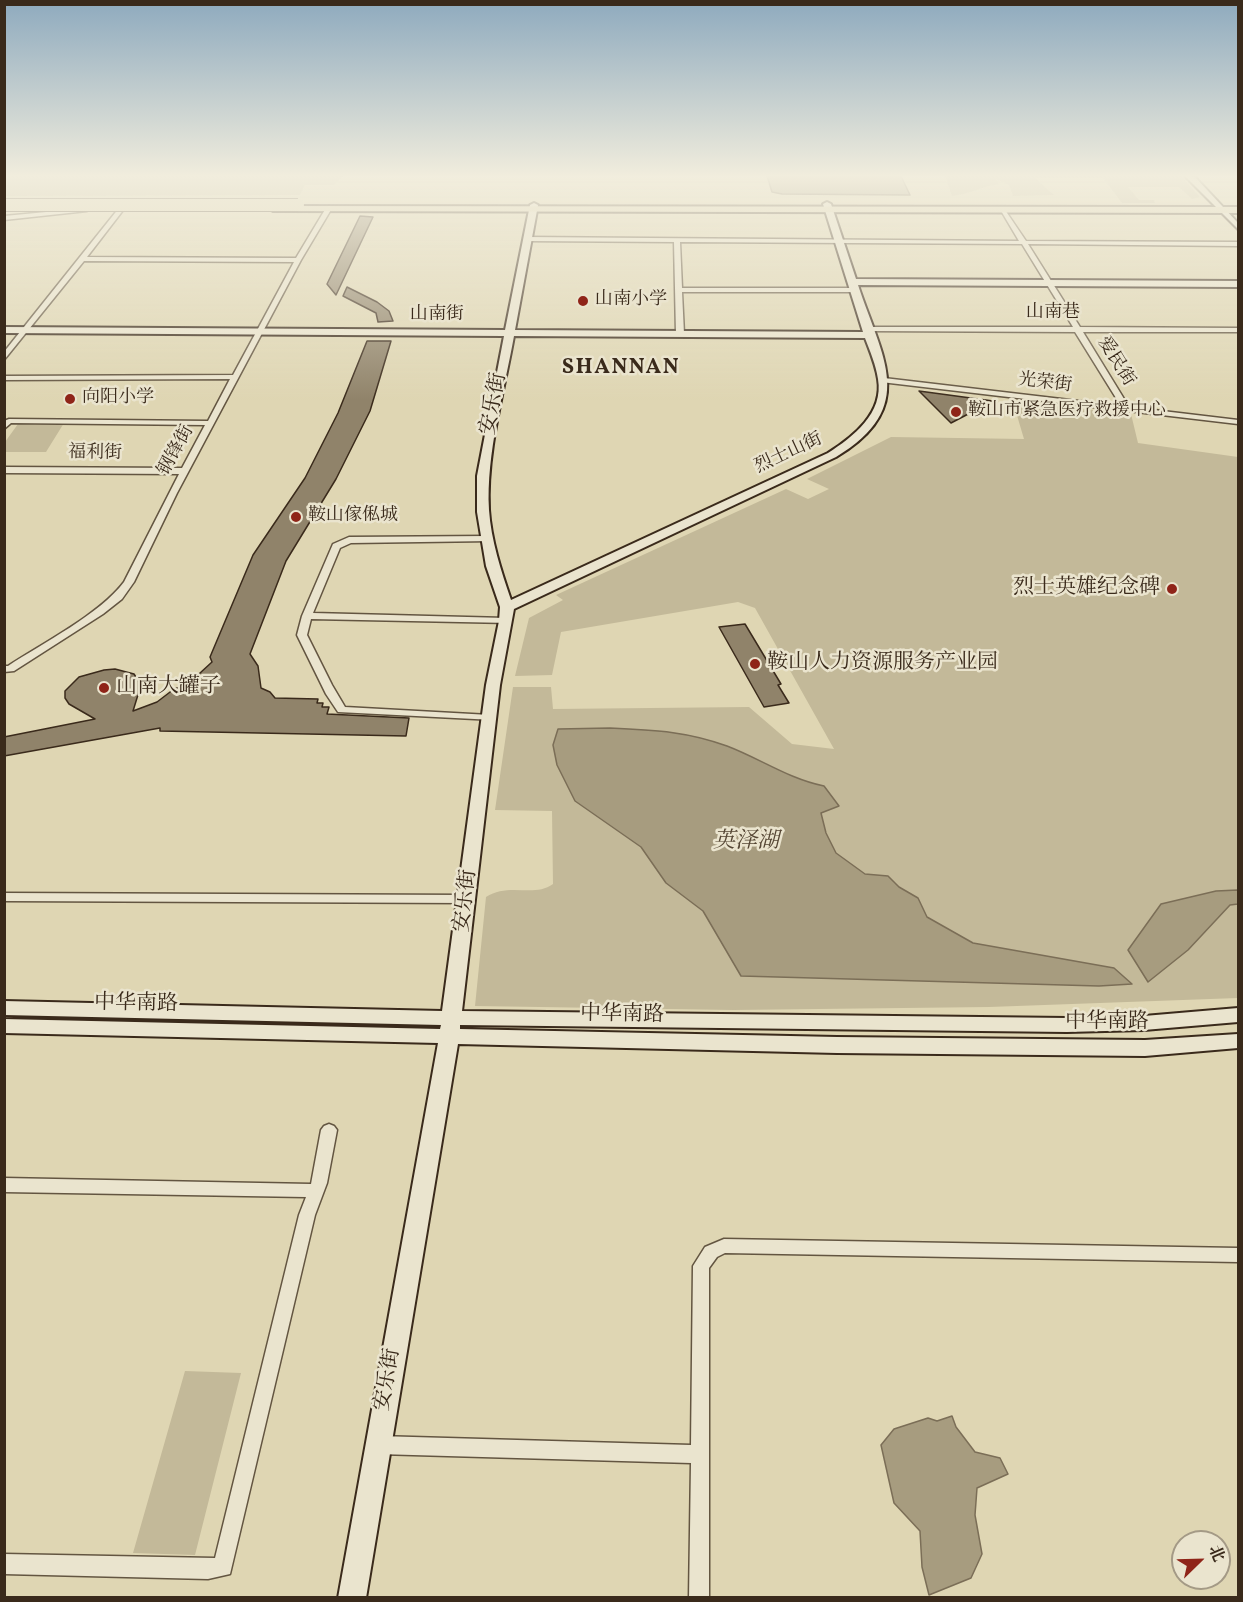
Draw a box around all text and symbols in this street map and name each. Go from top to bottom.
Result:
place label: 山南小学 [595,290,667,312]
marker: 山南小学 [576,294,590,308]
street label: 山南巷 [1026,303,1080,325]
street label: 山南街 [410,305,464,327]
street label: 爱民街 [1092,333,1138,391]
district label: SHANNAN [562,356,680,382]
street label: 光荣街 [1017,370,1073,398]
street label: 安乐街 [477,371,513,437]
place label: 向阳小学 [82,388,154,410]
marker: 向阳小学 [63,392,77,406]
place label: 鞍山市紧急医疗救援中心 [968,401,1166,423]
marker: 鞍山市紧急医疗救援中心 [949,405,963,419]
street label: 钢锋街 [154,422,200,480]
street label: 烈士山街 [752,429,826,479]
street label: 福利街 [68,443,122,465]
place label: 鞍山傢俬城 [308,506,398,528]
marker: 鞍山傢俬城 [289,510,303,524]
place label: 烈士英雄纪念碑 [1013,576,1160,602]
marker: 烈士英雄纪念碑 [1165,582,1179,596]
place label: 鞍山人力资源服务产业园 [767,651,998,677]
marker: 鞍山人力资源服务产业园 [748,657,762,671]
place label: 山南大罐子 [116,675,221,701]
marker: 山南大罐子 [97,681,111,695]
water label: 英泽湖 [713,830,779,856]
street label: 安乐街 [451,868,483,934]
street label: 中华南路 [94,992,178,1018]
street label: 中华南路 [580,1003,664,1029]
street label: 中华南路 [1065,1010,1149,1036]
street label: 安乐街 [371,1347,407,1413]
north arrow [1171,1530,1231,1590]
text: 北 [1202,1542,1229,1565]

